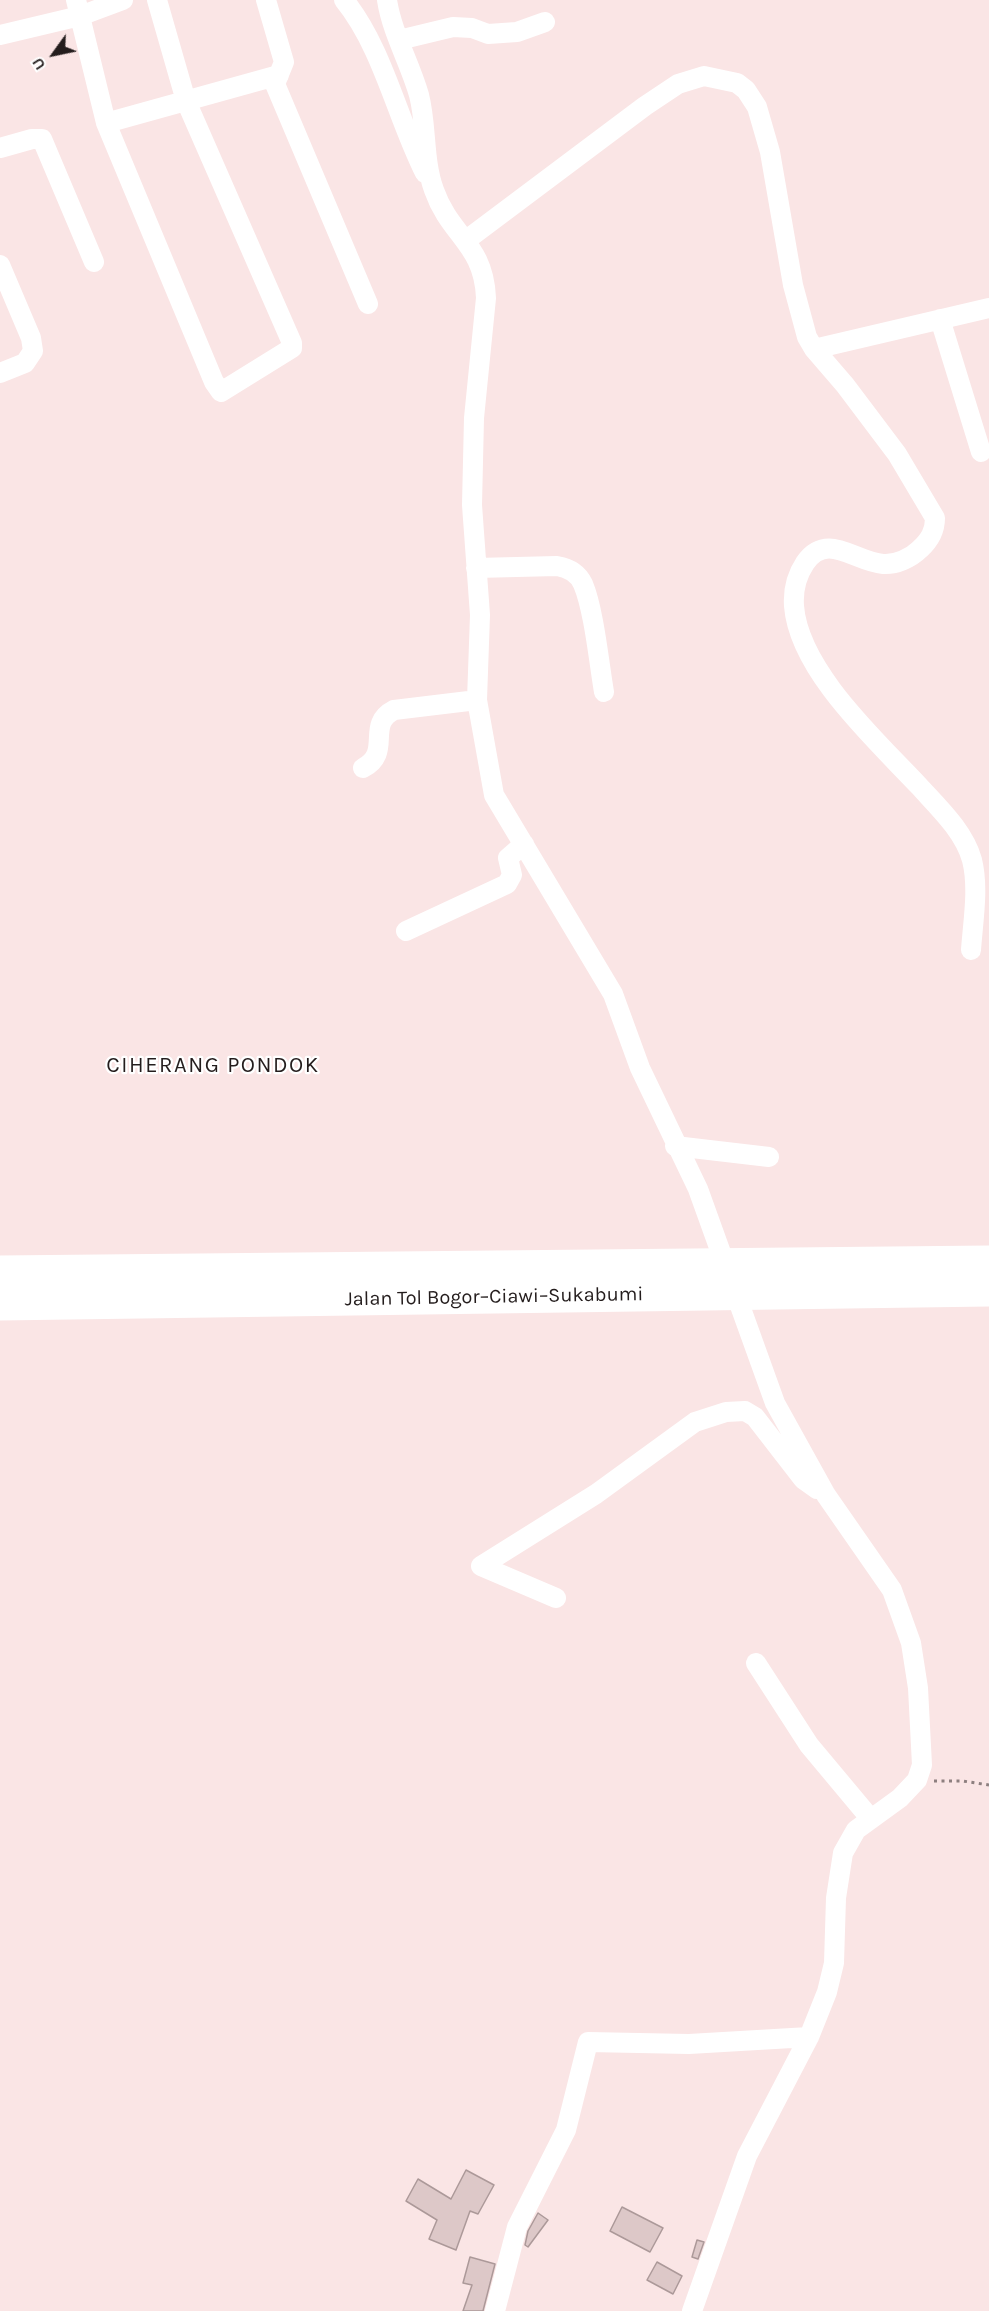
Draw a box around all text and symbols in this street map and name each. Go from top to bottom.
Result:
north arrow [24,24,84,84]
text: U [28,54,49,74]
district label: CIHERANG PONDOK [106,1053,320,1079]
street label: Jalan Tol Bogor–Ciawi–Sukabumi [344,1282,644,1312]

